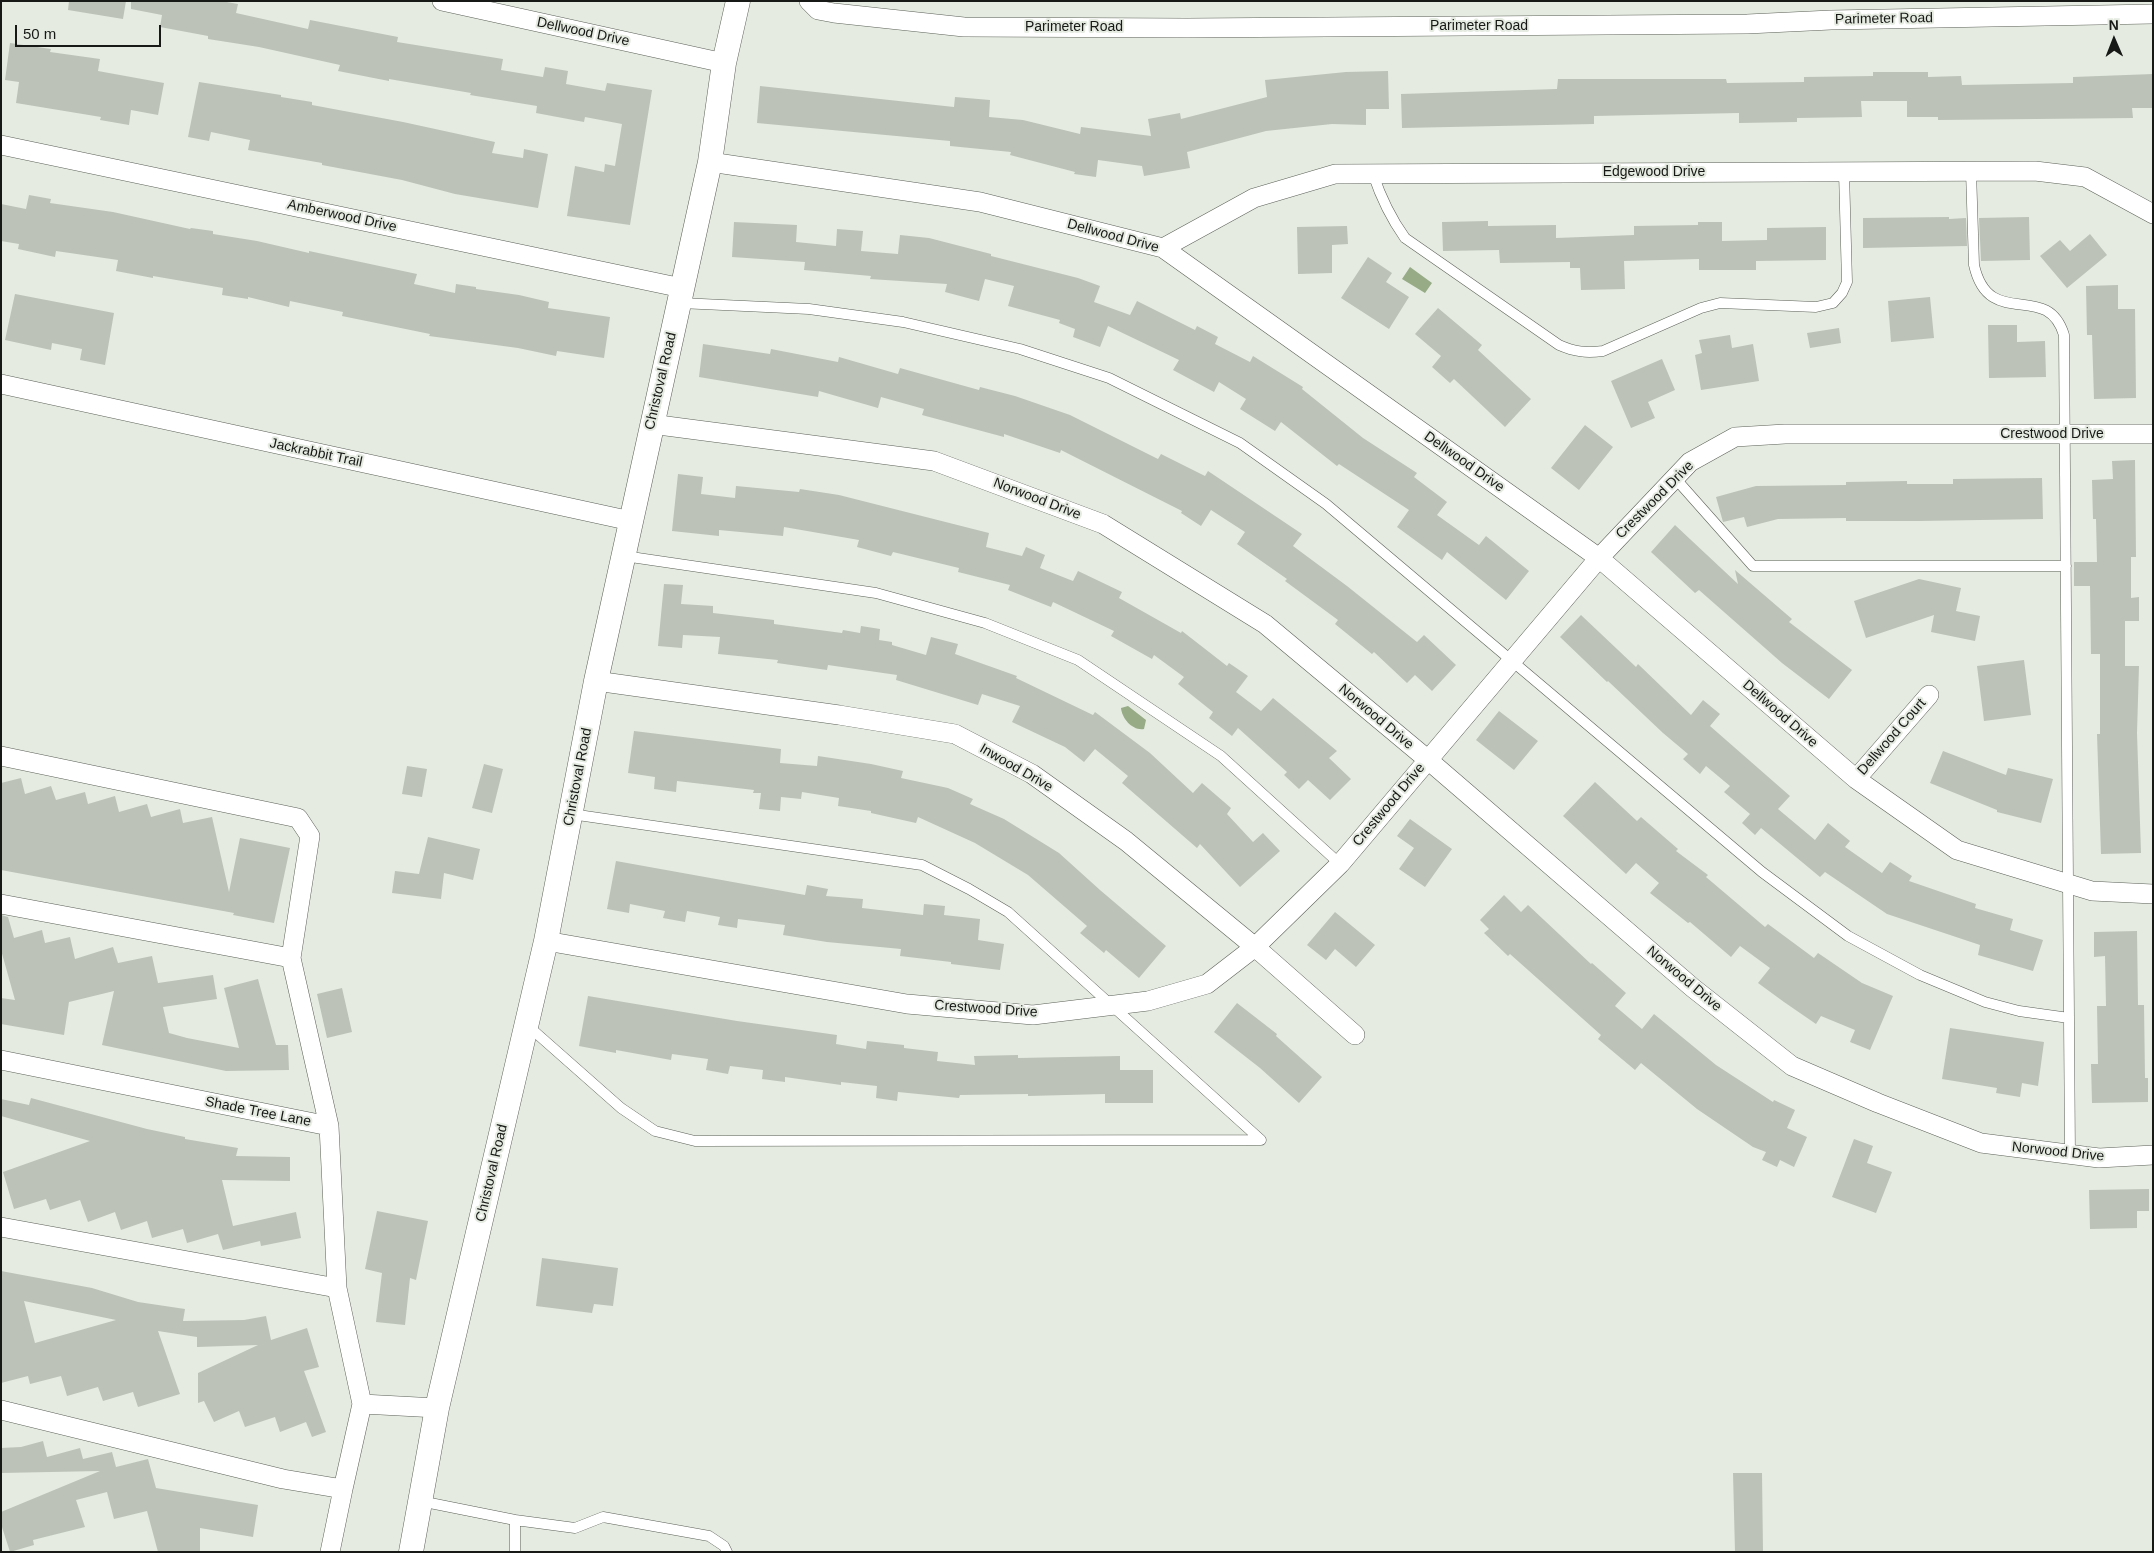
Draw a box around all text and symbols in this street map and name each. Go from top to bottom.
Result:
street label: Parimeter Road [1835,10,1933,28]
street label: Dellwood Drive [535,14,631,50]
scale bar [18,15,164,47]
north arrow [2089,15,2139,65]
text: N [2109,17,2119,33]
street label: Parimeter Road [1430,18,1528,34]
street label: Parimeter Road [1025,19,1123,35]
text: 50 m [23,25,56,42]
street label: Edgewood Drive [1603,164,1705,180]
street label: Amberwood Drive [286,196,398,236]
street label: Dellwood Drive [1065,216,1161,256]
street label: Christoval Road [642,331,680,431]
street label: Crestwood Drive [2000,426,2104,442]
street label: Dellwood Drive [1421,428,1507,496]
street label: Jackrabbit Trail [268,435,364,471]
street label: Crestwood Drive [1612,457,1698,543]
street label: Norwood Drive [991,475,1083,523]
street label: Dellwood Drive [1739,677,1821,751]
street label: Norwood Drive [1335,681,1417,753]
street label: Dellwood Court [1854,695,1930,779]
street label: Christoval Road [560,727,596,827]
street label: Inwood Drive [976,740,1056,796]
street label: Crestwood Drive [1349,760,1429,850]
street label: Norwood Drive [1643,943,1725,1015]
street label: Crestwood Drive [934,997,1038,1021]
street label: Shade Tree Lane [204,1093,312,1131]
street label: Christoval Road [473,1123,511,1223]
street label: Norwood Drive [2011,1139,2105,1165]

